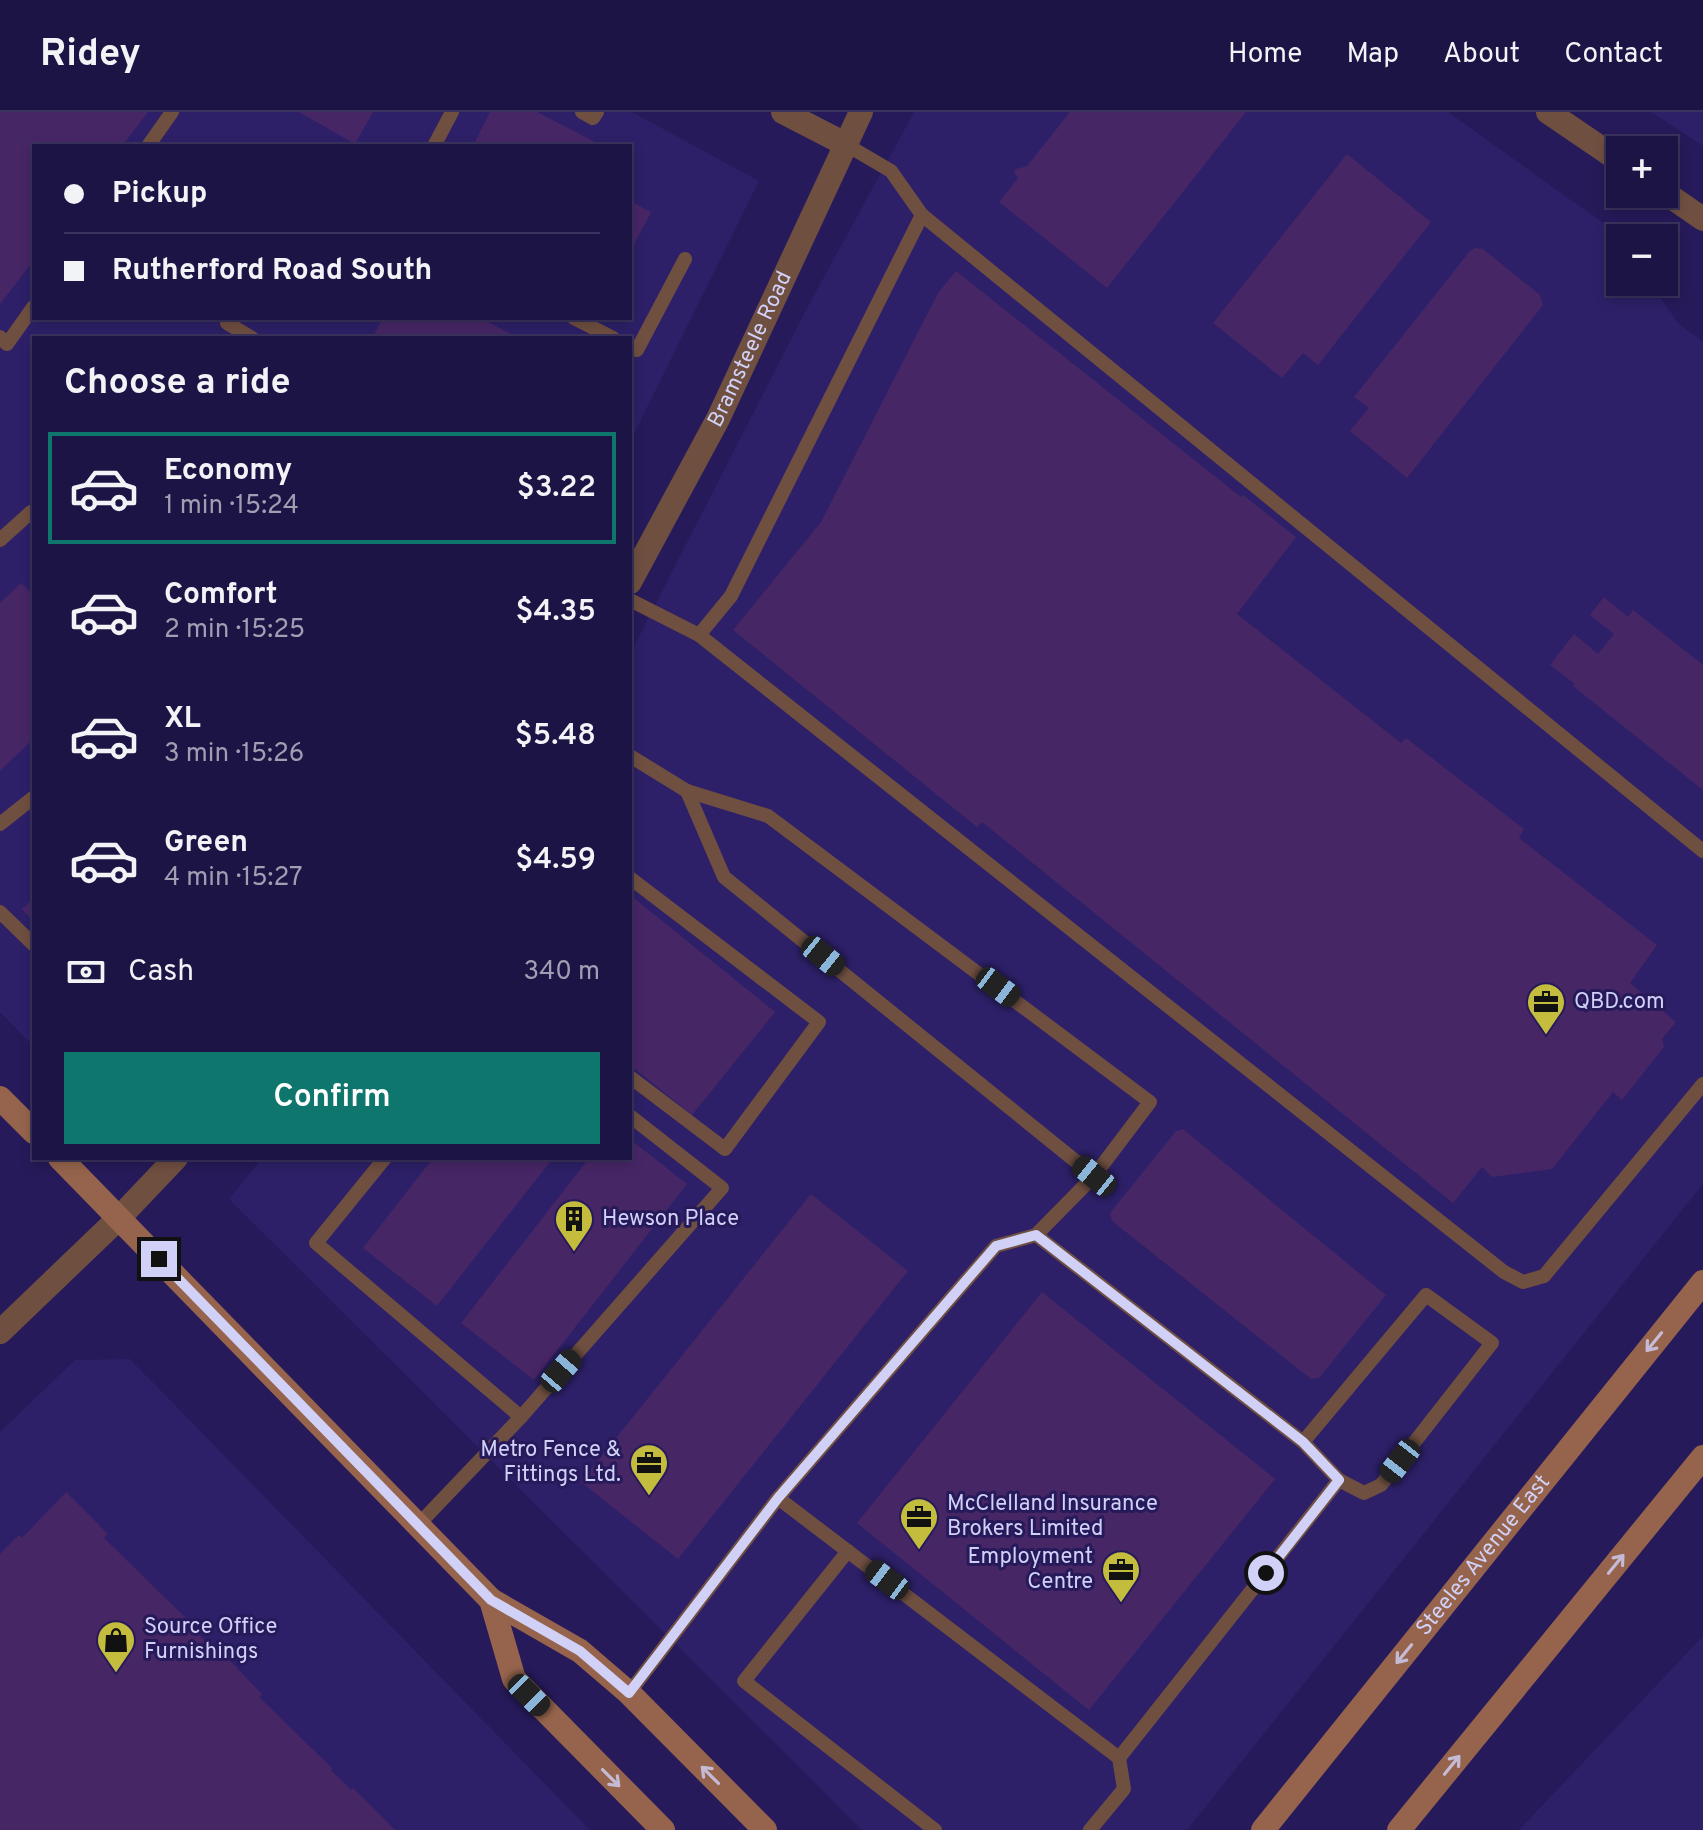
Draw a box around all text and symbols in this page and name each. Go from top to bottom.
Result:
text: Ridey [40,31,141,80]
text: Home [1228,37,1302,73]
text: Map [1346,37,1399,73]
text: About [1443,37,1520,73]
text: Contact [1564,37,1663,73]
map controls [1606,136,1678,296]
button: + [1606,136,1678,208]
text: Pickup [112,176,207,213]
button: − [1606,224,1678,296]
text: Rutherford Road South [112,253,432,290]
street label: Bramsteele Road [702,267,798,432]
text: Choose a ride [64,361,290,407]
icon: car [68,452,140,524]
text: Economy [164,453,292,490]
text: $3.22 [517,470,596,507]
text: 1 min · 15:24 [164,490,299,523]
icon: car [68,576,140,648]
text: Comfort [164,577,277,614]
text: $4.35 [515,594,596,631]
text: 2 min · 15:25 [164,614,305,647]
icon: car [68,700,140,772]
text: XL [164,701,201,738]
text: $5.48 [515,718,596,755]
text: 3 min · 15:26 [164,738,304,771]
icon: car [68,824,140,896]
text: Green [164,825,248,862]
text: $4.59 [515,842,596,879]
text: 4 min · 15:27 [164,862,303,895]
car [797,932,849,980]
icon: cash [64,950,108,994]
text: Cash [128,954,194,991]
text: 340 m [523,956,600,989]
car [972,963,1024,1011]
office icon: QBD.com [1525,981,1567,1036]
place label: QBD.com [1574,989,1665,1016]
button: Confirm [64,1052,600,1144]
car [1068,1152,1120,1200]
building icon: Hewson Place [553,1198,595,1253]
place label: Hewson Place [602,1206,739,1233]
route end [141,1241,177,1277]
one-way arrow [1645,1332,1663,1352]
car [536,1345,586,1397]
car [1376,1435,1424,1487]
place label: Metro Fence & Fittings Ltd. [480,1437,621,1489]
office icon: Metro Fence & Fittings Ltd. [628,1442,670,1497]
street label: Steeles Avenue East [1411,1469,1556,1642]
place label: McClelland Insurance Brokers Limited [947,1491,1158,1543]
office icon: McClelland Insurance Brokers Limited [898,1496,940,1551]
place label: Employment Centre [967,1544,1093,1596]
office icon: Employment Centre [1100,1549,1142,1604]
one-way arrow [1607,1554,1625,1575]
route start [1248,1555,1284,1591]
car [861,1556,913,1604]
place label: Source Office Furnishings [144,1614,277,1666]
shop icon: Source Office Furnishings [95,1619,137,1674]
one-way arrow [1395,1644,1413,1664]
car [504,1670,554,1720]
one-way arrow [1443,1755,1461,1776]
one-way arrow [701,1766,720,1785]
one-way arrow [602,1768,621,1788]

